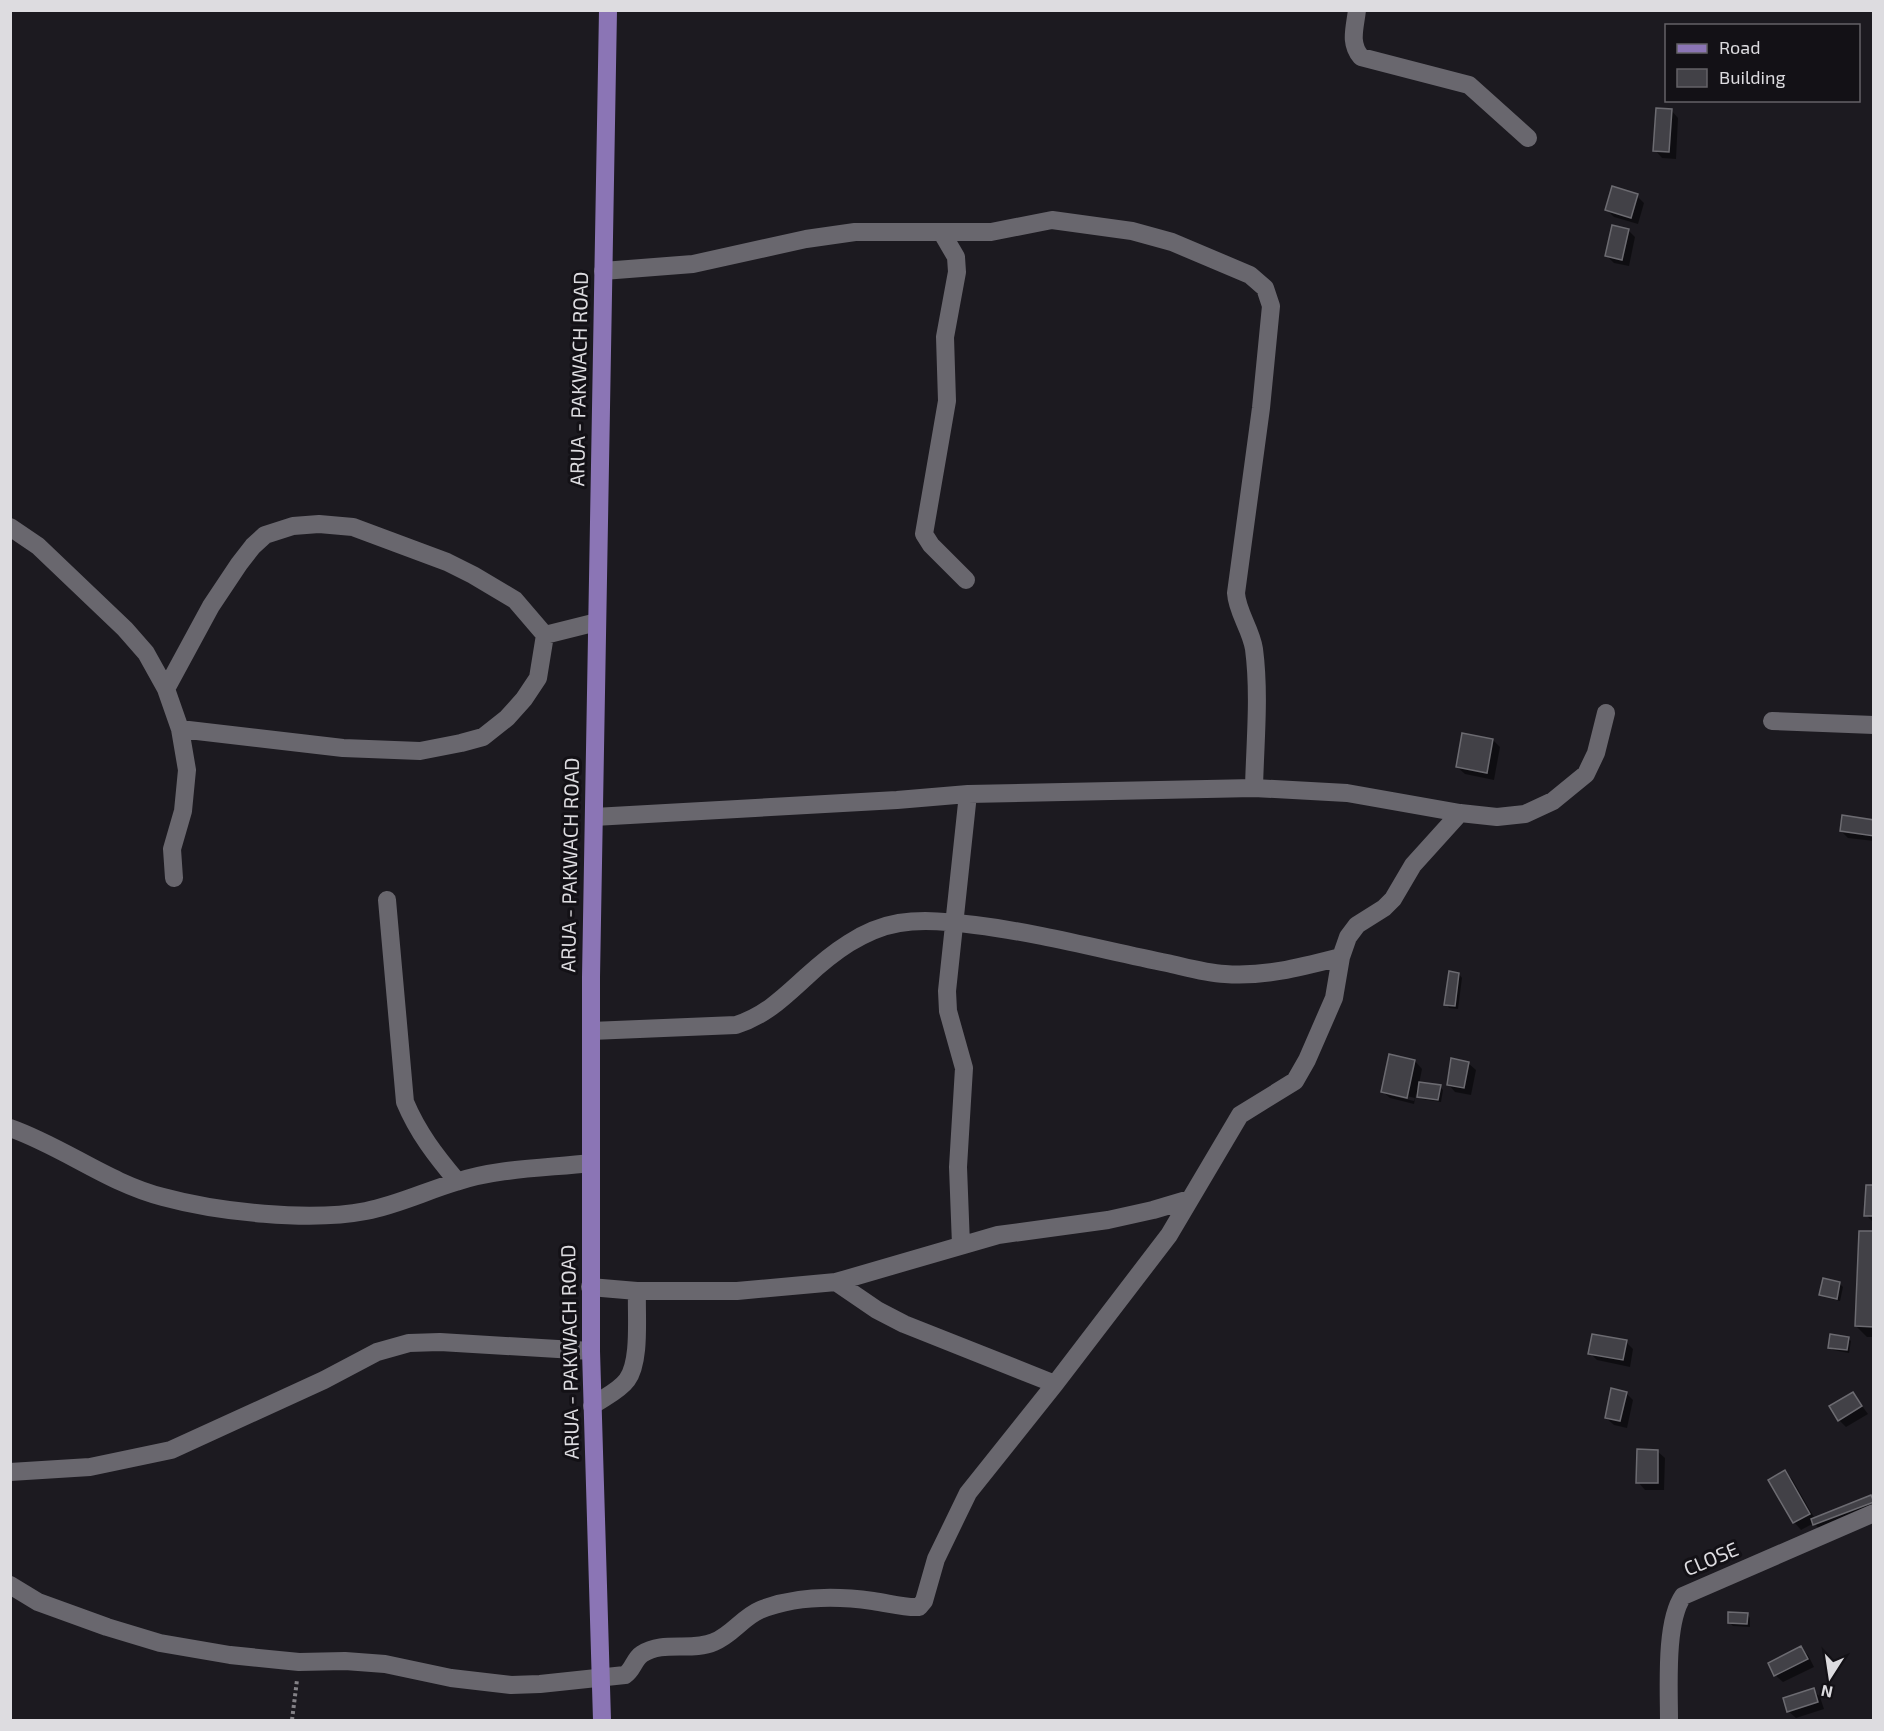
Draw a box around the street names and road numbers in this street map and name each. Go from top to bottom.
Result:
street label: ARUA - PAKWACH ROAD [564,271,592,487]
street label: ARUA - PAKWACH ROAD [555,757,583,973]
street label: ARUA - PAKWACH ROAD [555,1244,583,1460]
street label: CLOSE [1680,1536,1742,1580]

